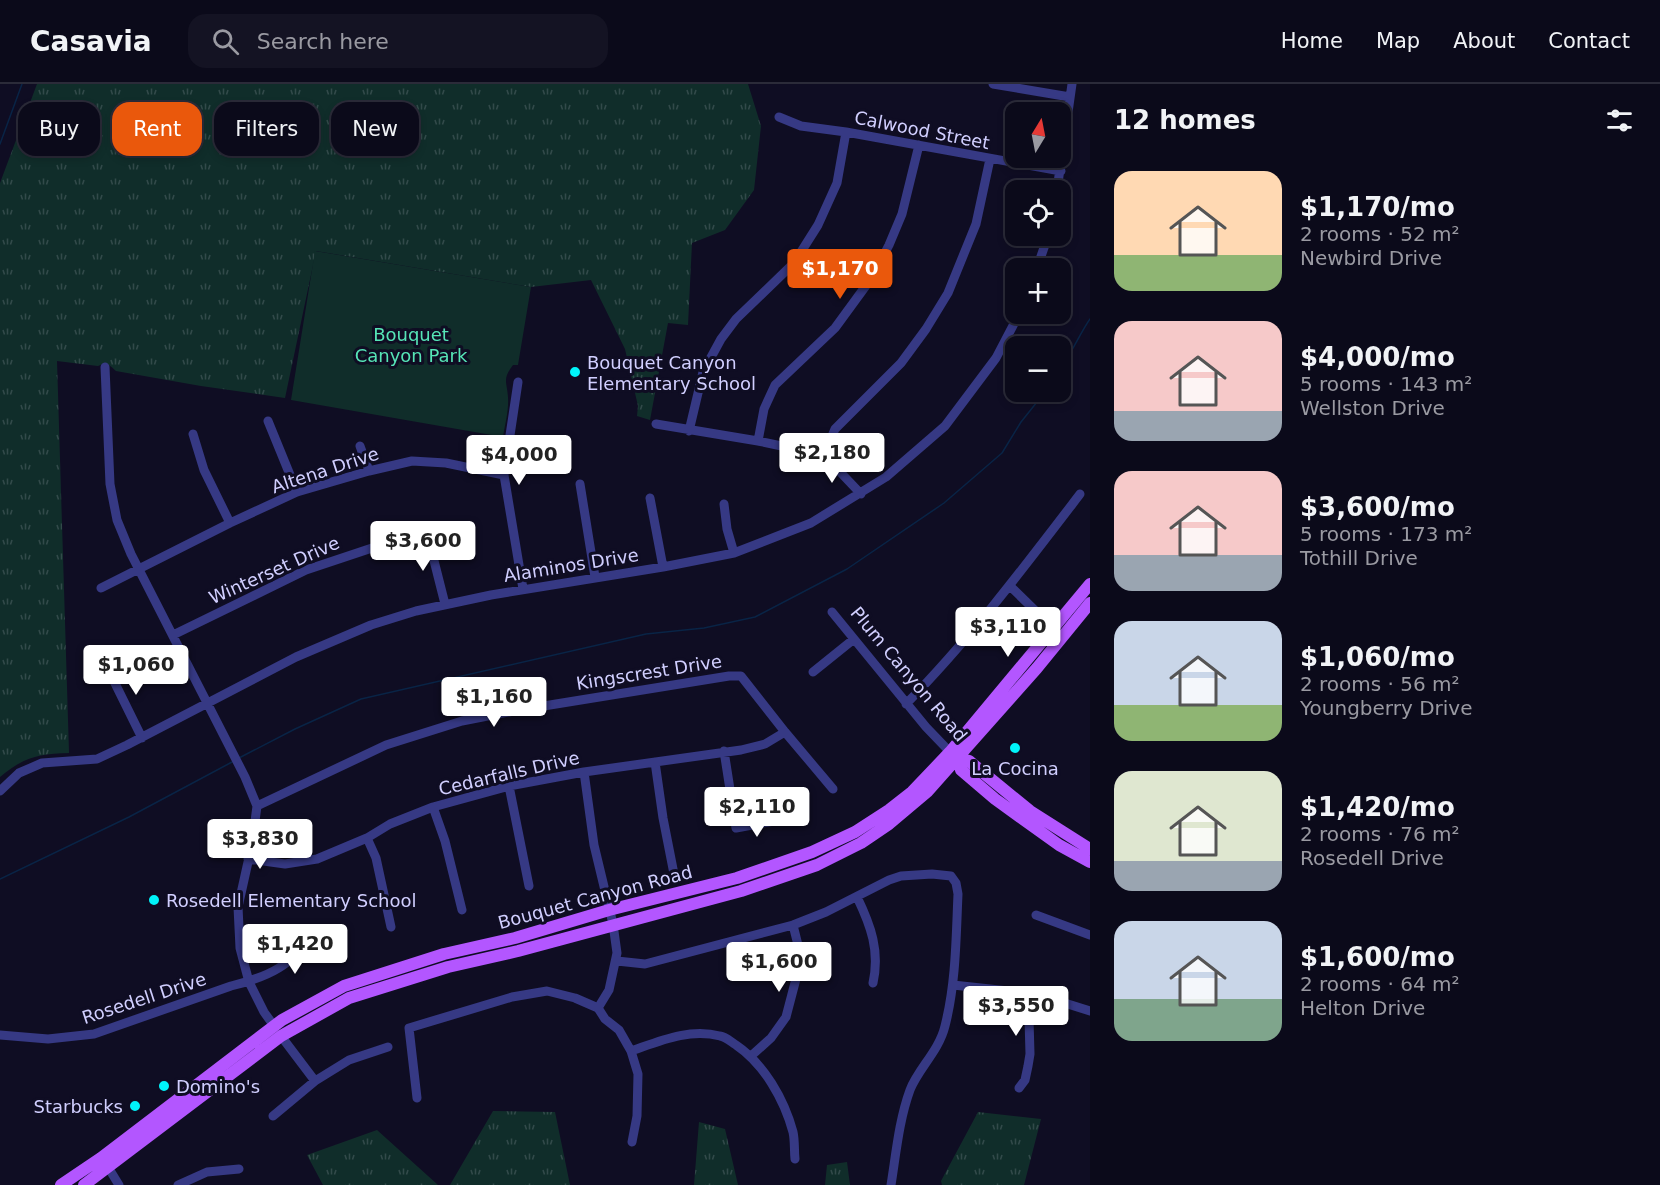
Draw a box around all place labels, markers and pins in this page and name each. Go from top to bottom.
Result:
pin: $1,170 [791,249,889,300]
place label: Bouquet Canyon Elementary School [587,352,756,394]
marker: Bouquet Canyon Elementary School [568,365,582,379]
pin: $2,180 [783,433,881,484]
pin: $4,000 [470,435,568,486]
pin: $3,600 [374,521,472,572]
pin: $3,110 [959,607,1057,658]
pin: $1,060 [87,645,185,696]
pin: $1,160 [445,677,543,728]
marker: La Cocina [1008,741,1022,755]
place label: La Cocina [971,758,1059,779]
pin: $2,110 [708,787,806,838]
pin: $3,830 [211,819,309,870]
place label: Rosedell Elementary School [166,890,416,911]
marker: Rosedell Elementary School [147,893,161,907]
pin: $1,420 [246,924,344,975]
pin: $1,600 [730,942,828,993]
pin: $3,550 [967,986,1065,1037]
place label: Domino's [176,1076,260,1097]
marker: Domino's [157,1079,171,1093]
place label: Starbucks [34,1096,123,1117]
marker: Starbucks [128,1099,142,1113]

